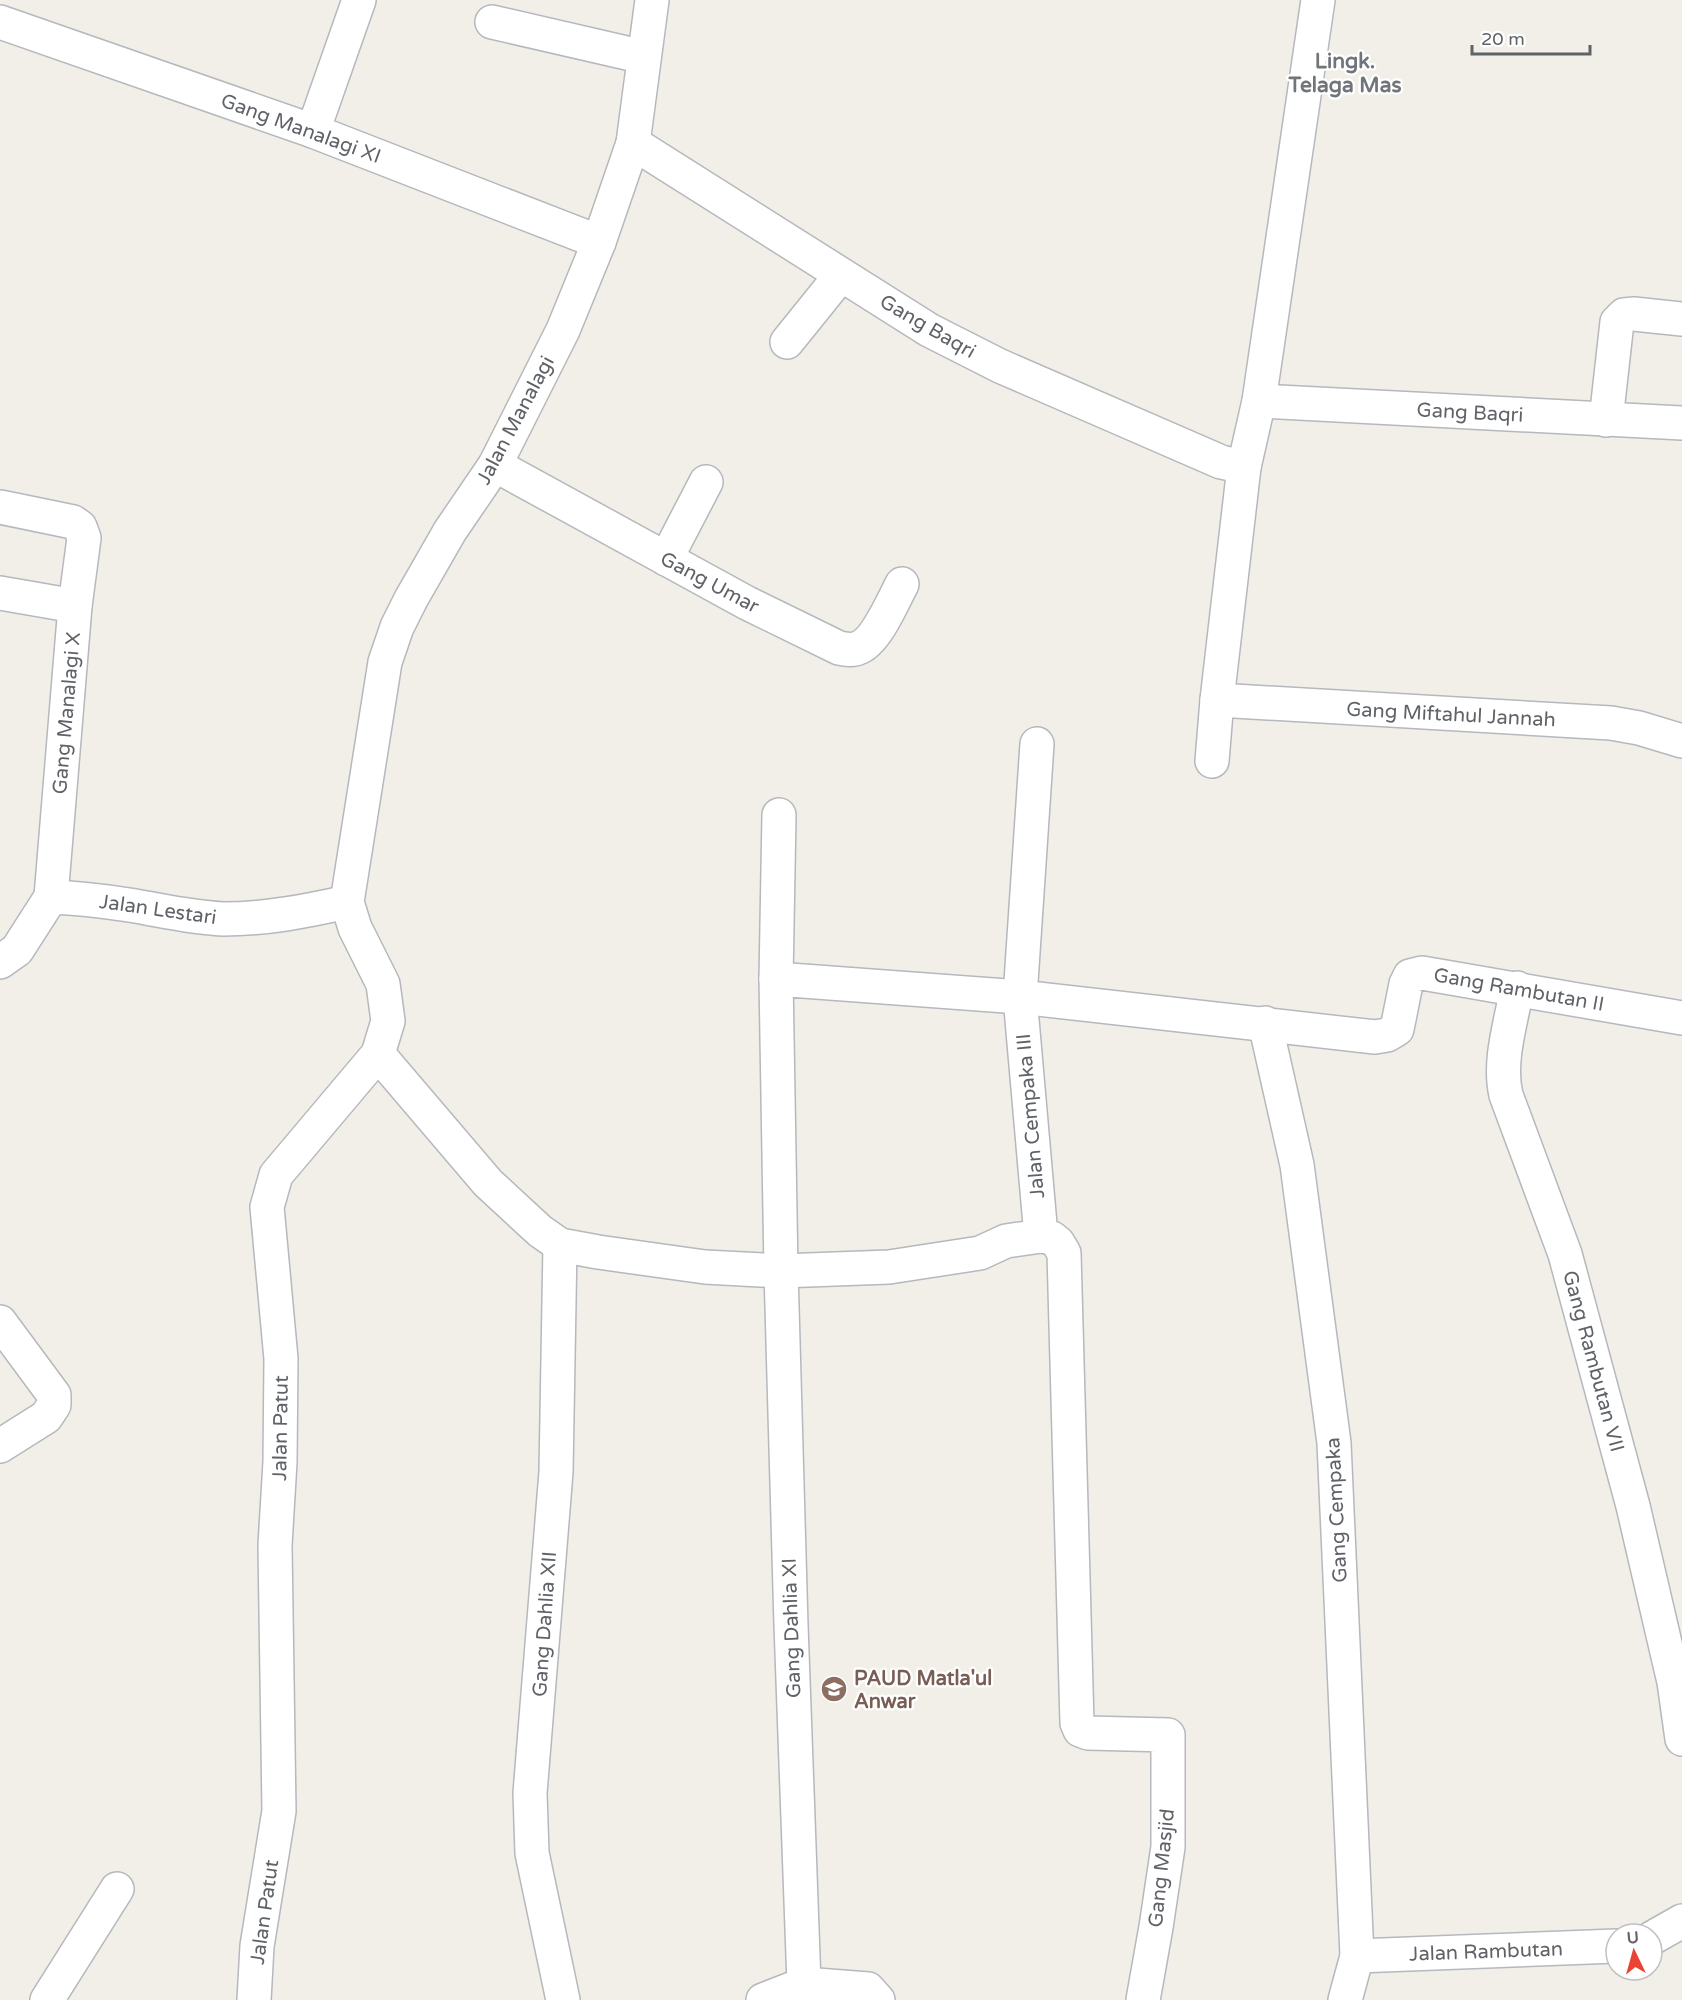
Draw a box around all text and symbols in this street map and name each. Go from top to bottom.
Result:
scale bar [1472,18,1590,56]
text: 20 m [1481,28,1525,50]
district label: Lingk. Telaga Mas [1287,49,1402,98]
street label: Gang Manalagi XI [217,89,384,169]
street label: Gang Baqri [875,290,980,364]
street label: Jalan Manalagi [472,352,560,489]
street label: Gang Baqri [1416,398,1524,428]
street label: Gang Umar [656,547,763,619]
street label: Gang Manalagi X [48,631,86,795]
street label: Gang Miftahul Jannah [1346,698,1556,732]
street label: Jalan Lestari [98,890,218,930]
street label: Gang Rambutan II [1432,963,1606,1017]
street label: Jalan Cempaka III [1012,1032,1050,1199]
street label: Gang Rambutan VII [1557,1268,1629,1454]
street label: Jalan Patut [268,1375,294,1481]
street label: Gang Cempaka [1321,1437,1353,1583]
street label: Gang Dahlia XII [528,1550,562,1698]
street label: Gang Dahlia XI [778,1558,806,1698]
place label: PAUD Matla'ul Anwar [854,1667,992,1714]
school or university icon: PAUD Matla'ul Anwar [819,1674,849,1704]
street label: Gang Masjid [1144,1808,1180,1929]
street label: Jalan Patut [246,1858,284,1966]
north arrow [1604,1922,1664,1982]
text: U [1626,1928,1640,1949]
street label: Jalan Rambutan [1409,1937,1563,1967]

